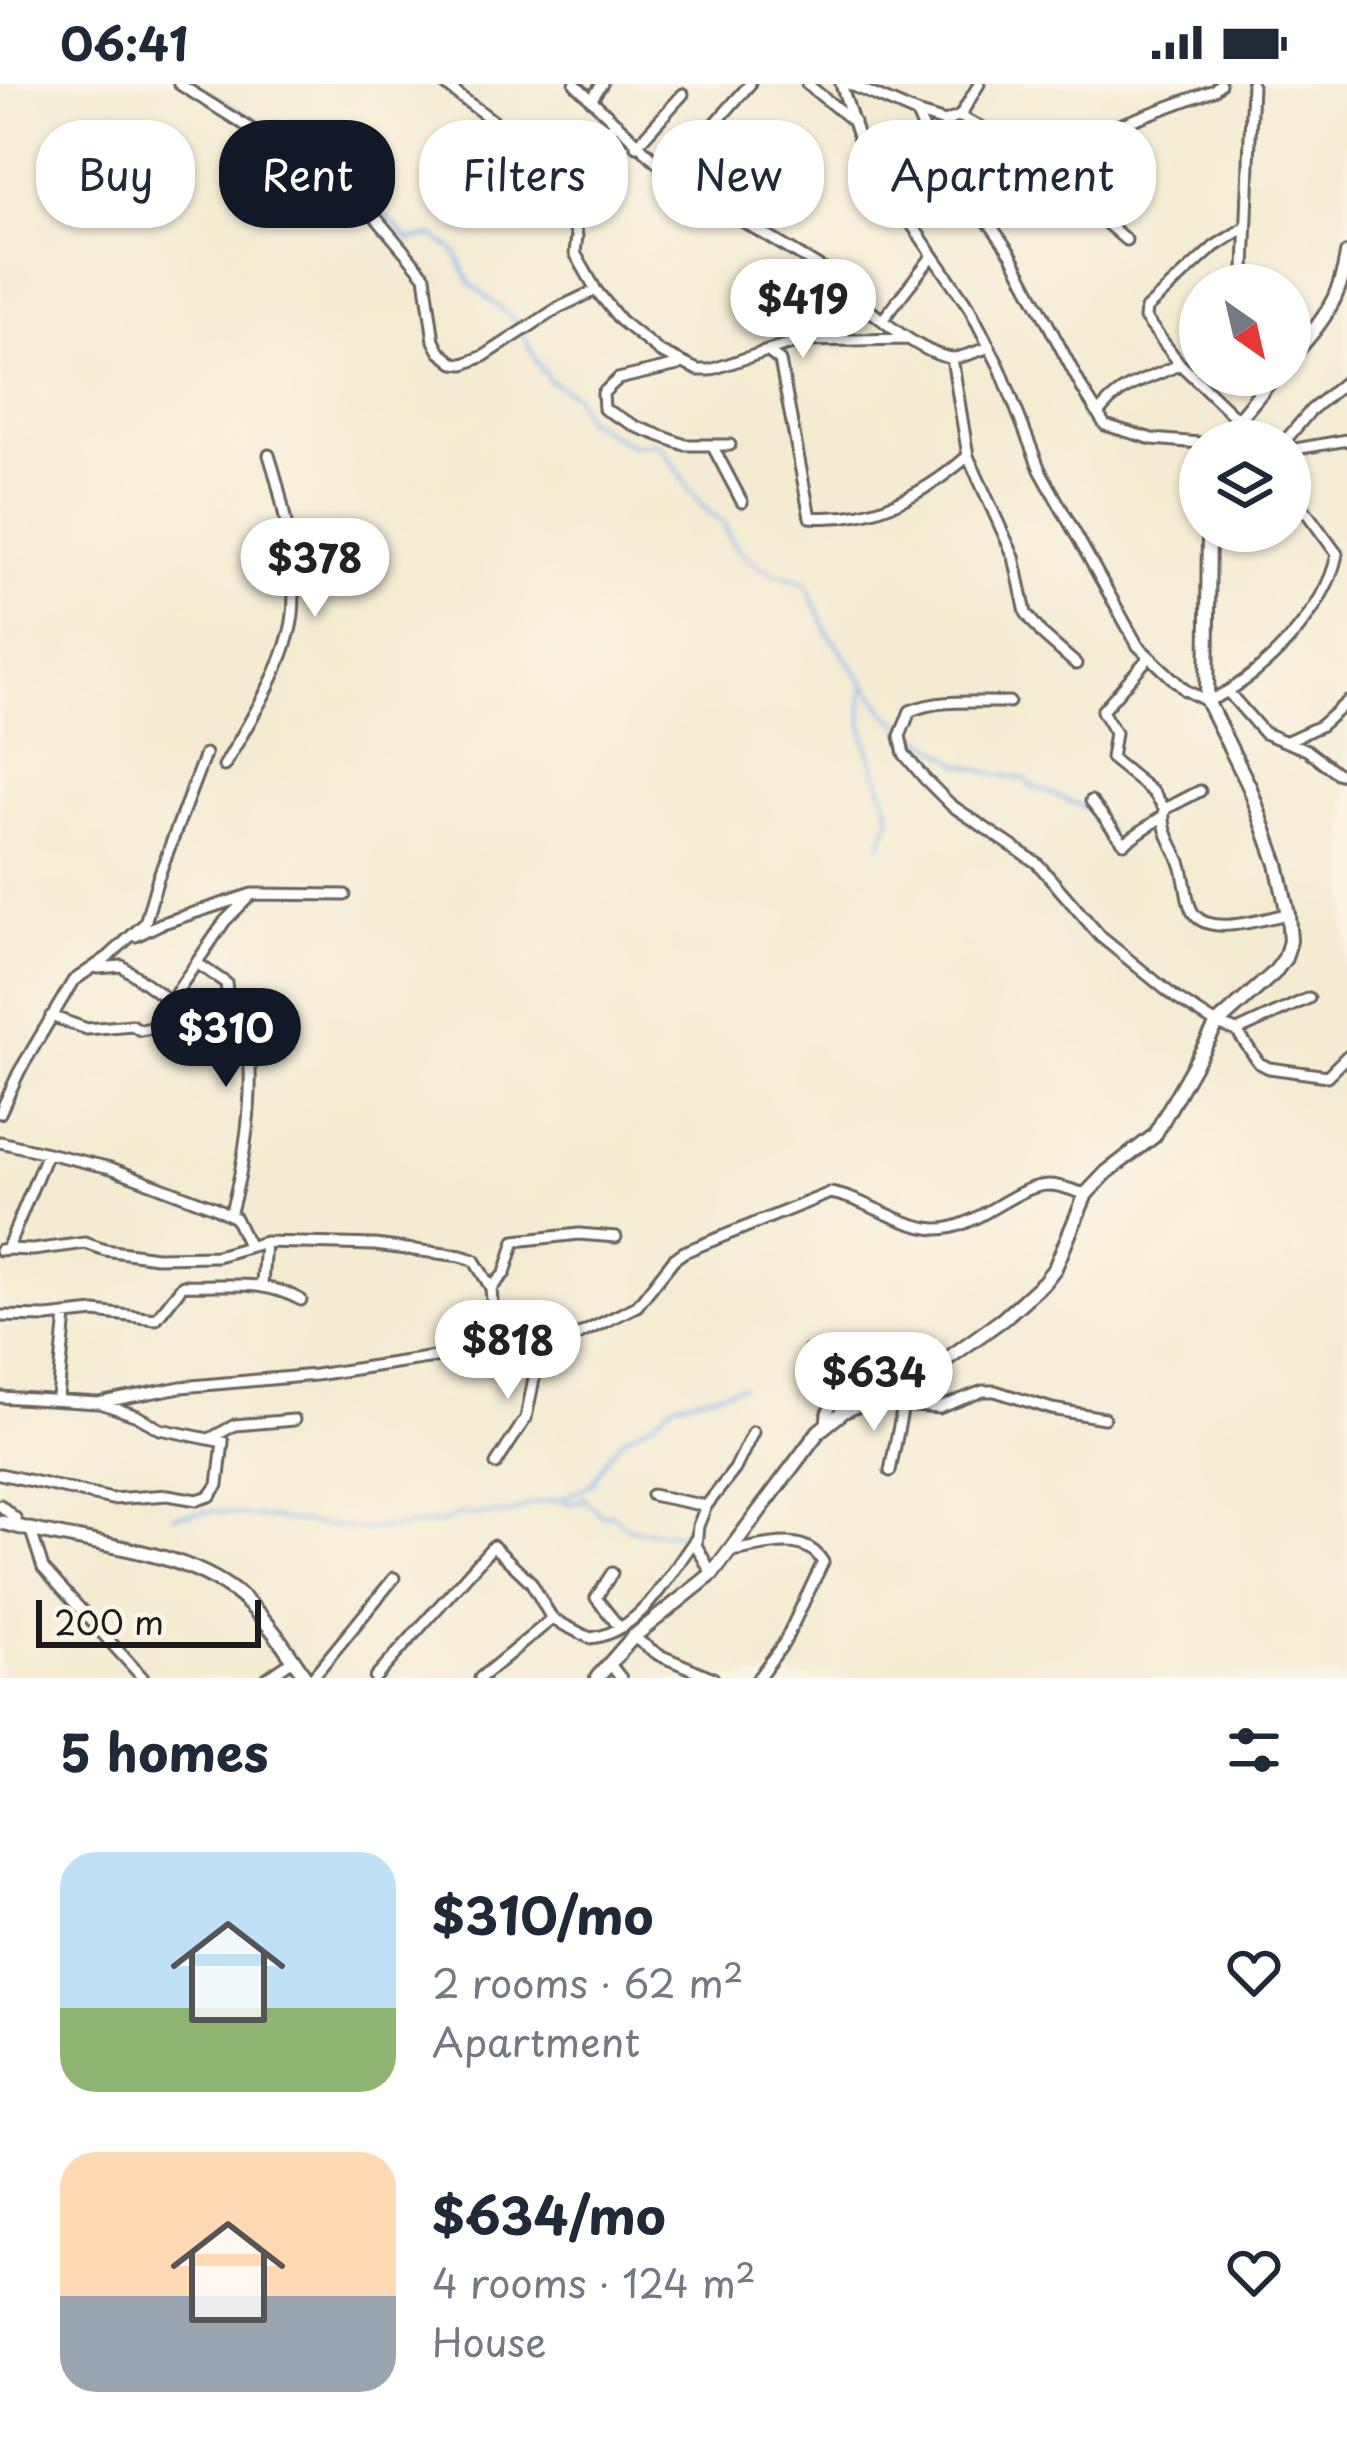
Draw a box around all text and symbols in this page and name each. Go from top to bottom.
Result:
text: 06:41 [60,8,188,76]
chip: Buy [36,120,195,228]
chip: Rent [219,120,395,228]
chip: Filters [419,120,628,228]
chip: New [652,120,824,228]
chip: Apartment [848,120,1156,228]
pin: $419 [732,259,874,361]
north arrow [1179,264,1311,396]
map controls [1179,264,1311,552]
text: $419 [757,268,849,327]
button: layers [1179,420,1311,552]
pin: $378 [244,518,386,620]
text: $378 [267,527,363,586]
pin: $310 [155,988,297,1090]
text: $310 [178,997,274,1056]
pin: $818 [437,1300,579,1402]
text: $818 [462,1309,554,1368]
pin: $634 [803,1332,945,1434]
text: $634 [822,1341,926,1400]
scale bar [36,1594,261,1647]
text: 200 m [54,1596,164,1646]
text: 5 homes [60,1712,269,1789]
icon: filters [1221,1717,1287,1783]
text: $310/mo [432,1875,654,1952]
icon: home [156,1900,300,2044]
icon: heart [1221,1939,1287,2005]
text: 2 rooms · 62 m² [432,1952,744,2011]
text: Apartment [432,2011,640,2070]
text: $634/mo [432,2175,666,2252]
icon: home [156,2200,300,2344]
icon: heart [1221,2239,1287,2305]
text: 4 rooms · 124 m² [432,2252,756,2311]
text: House [432,2311,546,2370]

